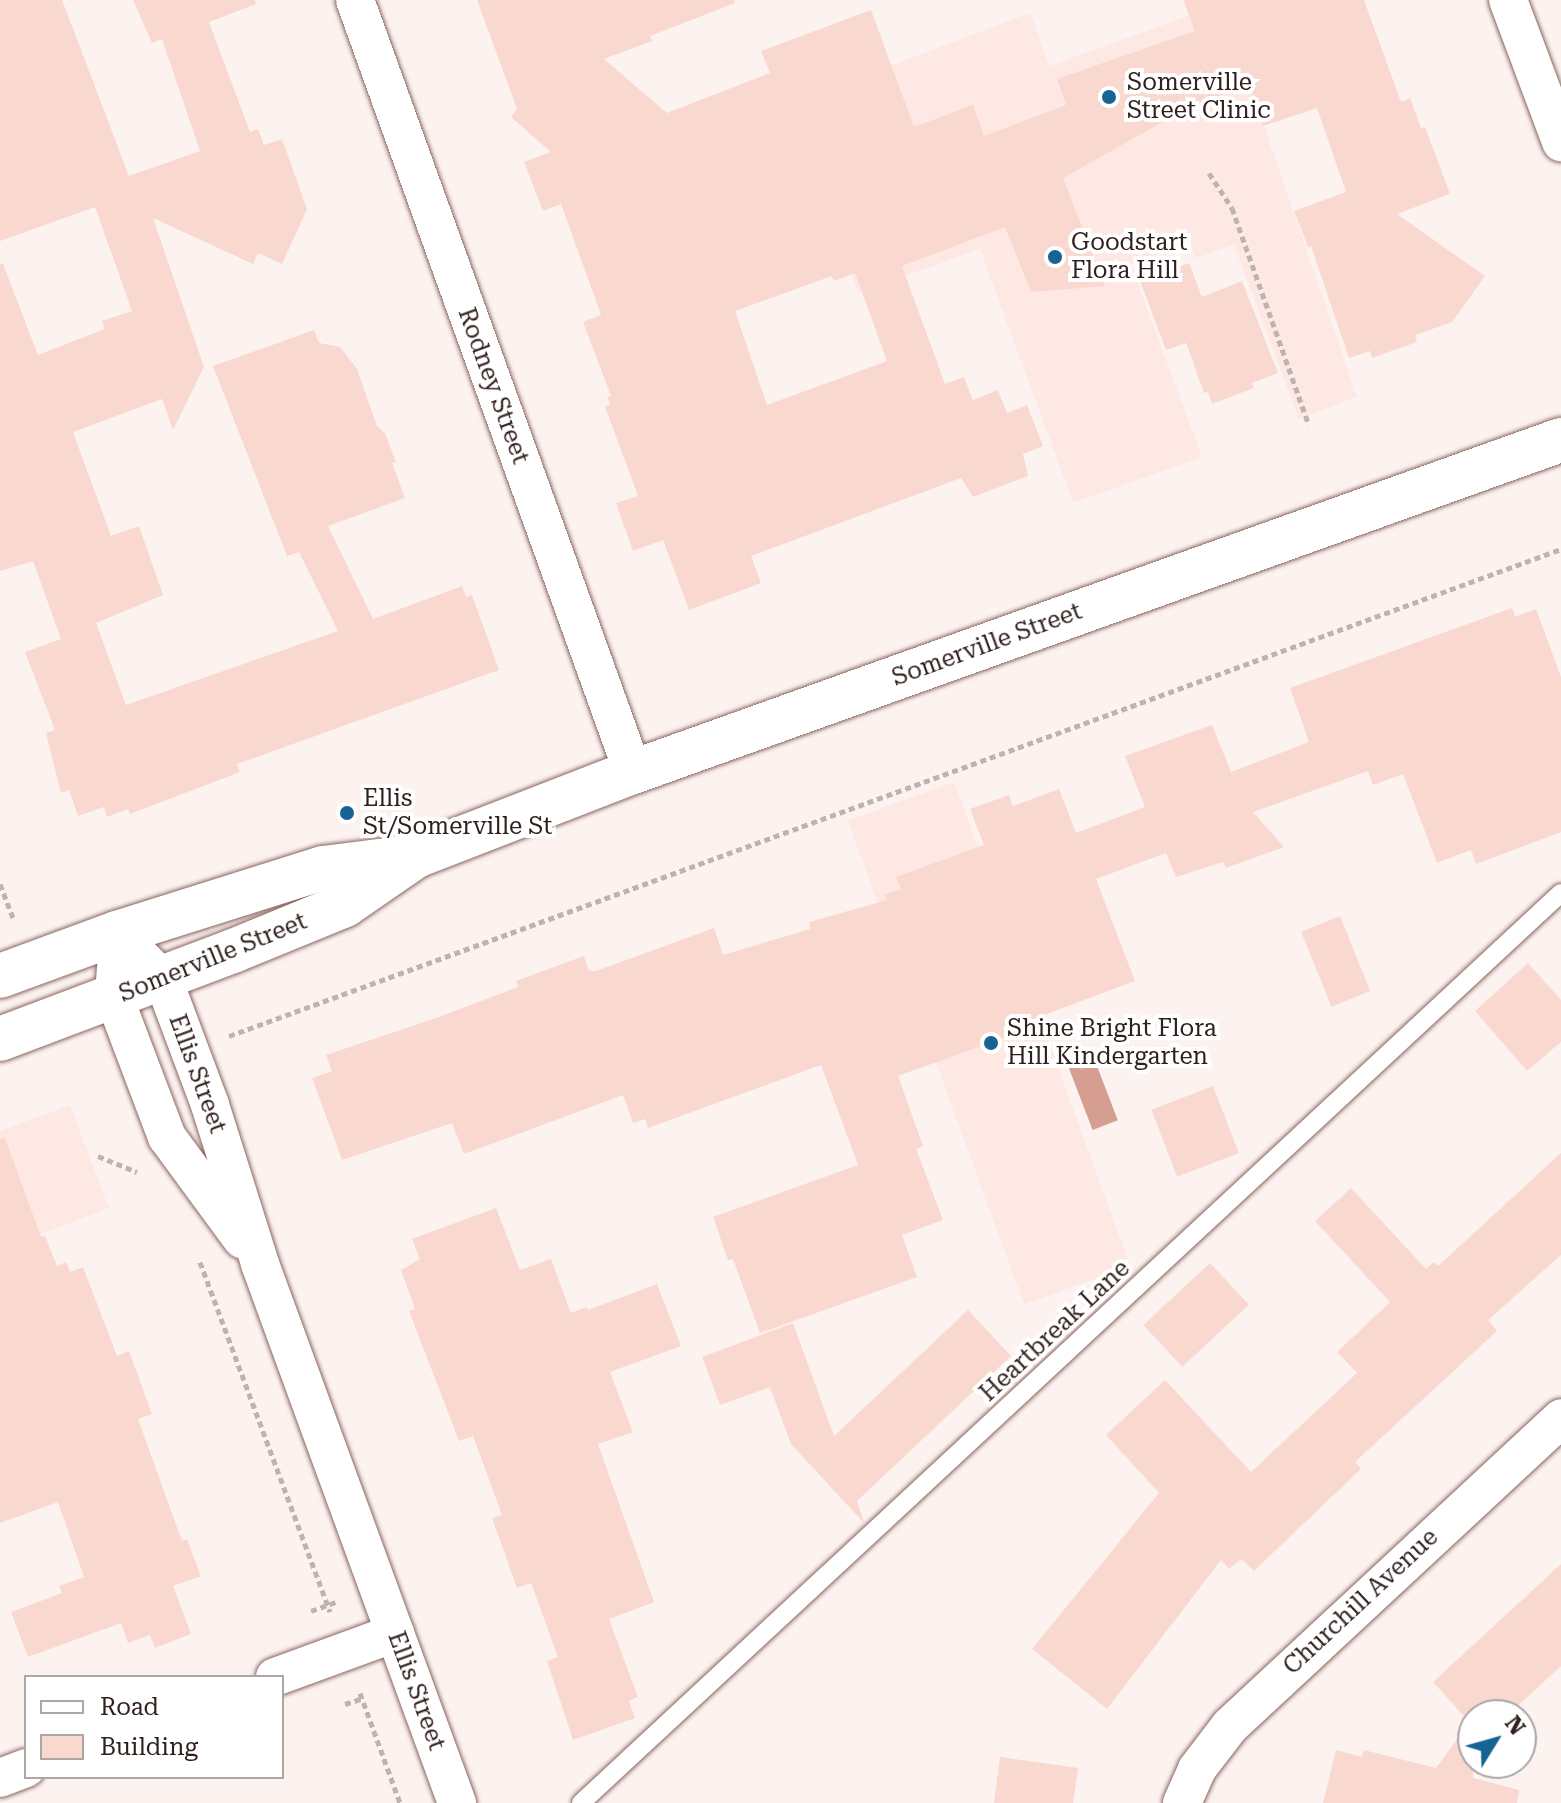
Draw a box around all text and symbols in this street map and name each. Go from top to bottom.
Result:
place label: Somerville Street Clinic [1127,69,1271,125]
marker: Somerville Street Clinic [1098,86,1120,108]
place label: Goodstart Flora Hill [1071,229,1187,285]
marker: Goodstart Flora Hill [1046,248,1064,266]
street label: Rodney Street [451,304,535,468]
street label: Somerville Street [888,597,1086,693]
place label: Ellis St/Somerville St [363,785,552,841]
marker: Ellis St/Somerville St [338,804,356,822]
street label: Somerville Street [115,907,311,1009]
street label: Ellis Street [162,1011,232,1137]
place label: Shine Bright Flora Hill Kindergarten [1007,1015,1217,1071]
marker: Shine Bright Flora Hill Kindergarten [982,1034,1000,1052]
street label: Heartbreak Lane [974,1254,1136,1408]
street label: Churchill Avenue [1278,1523,1444,1681]
street label: Ellis Street [381,1628,451,1754]
legend [24,1675,284,1779]
text: Road [100,1693,159,1721]
north arrow [1457,1699,1537,1779]
text: N [1500,1711,1530,1740]
text: Building [100,1733,198,1761]

